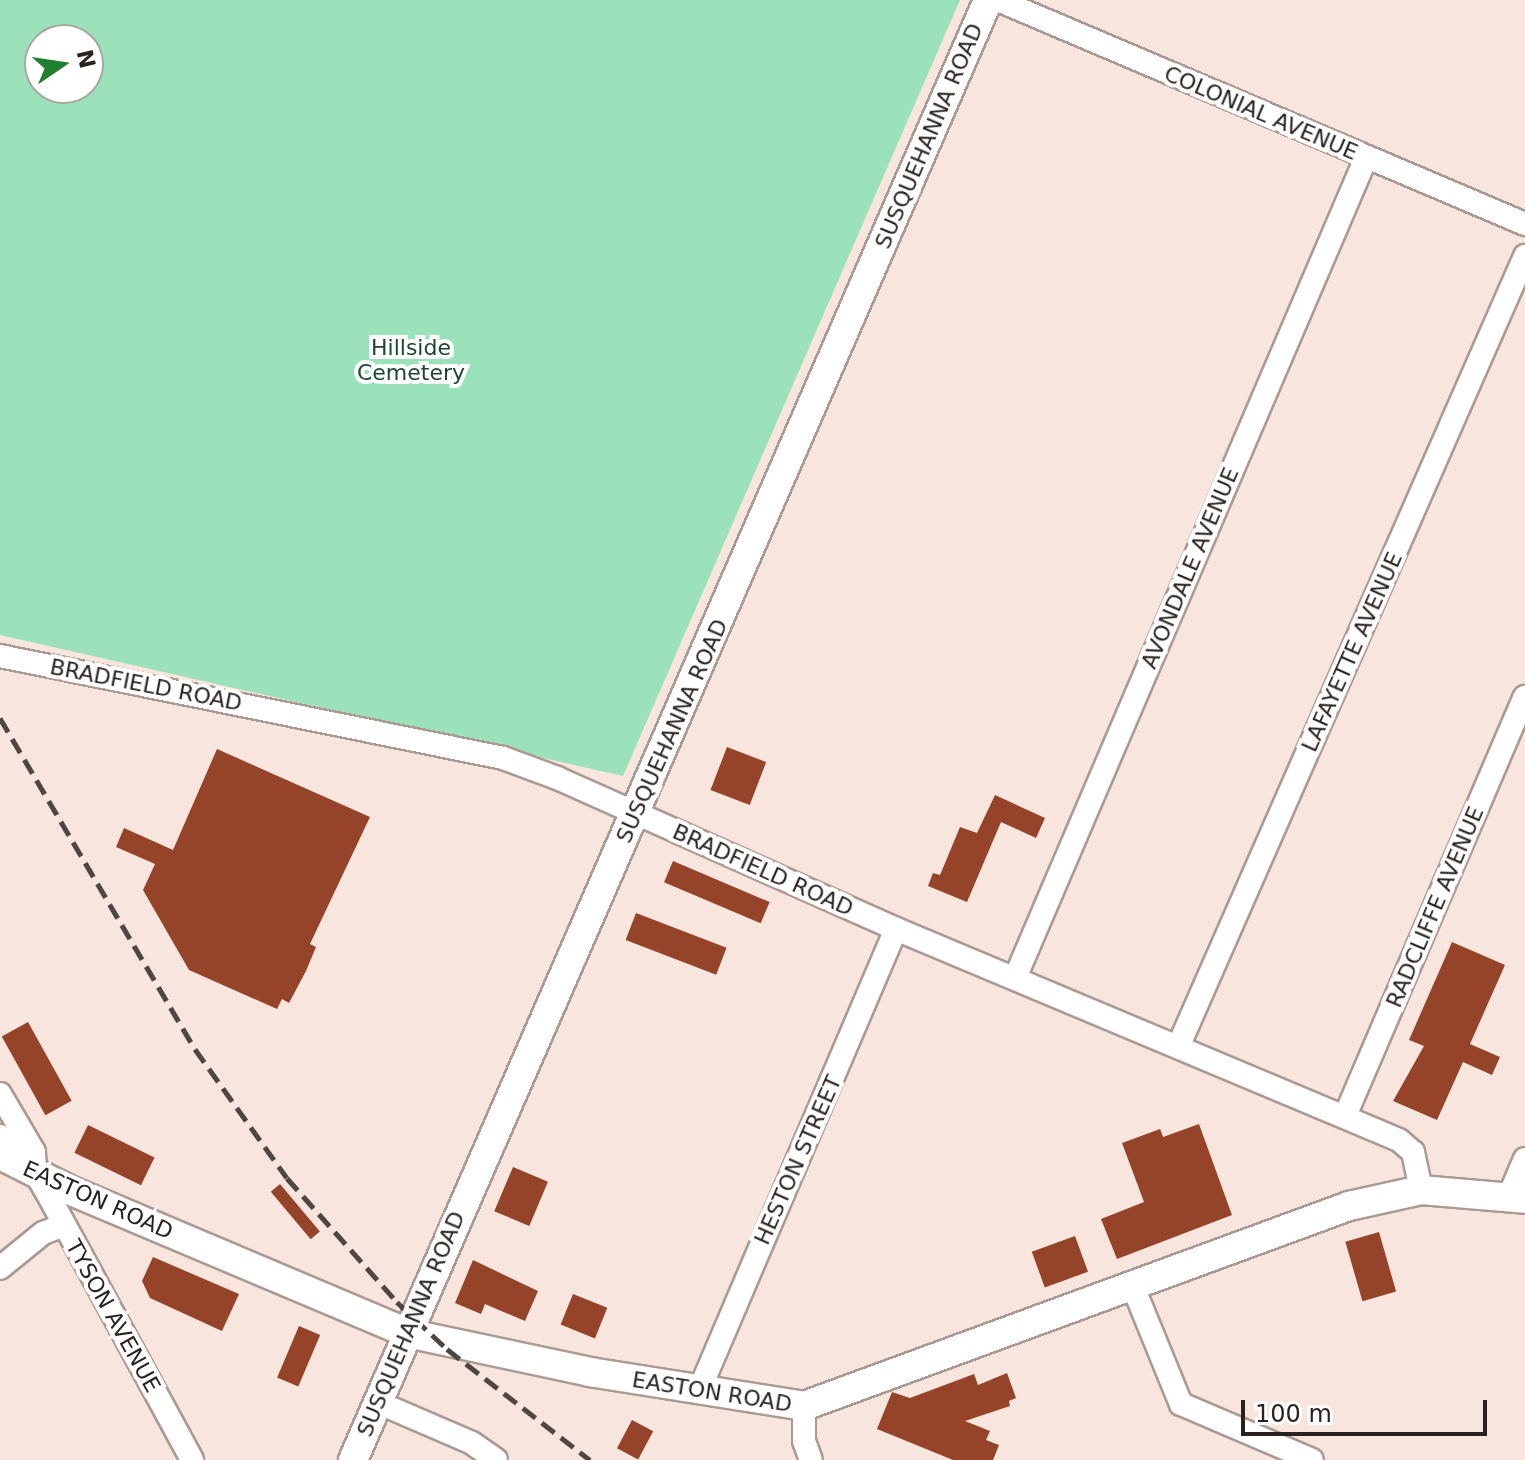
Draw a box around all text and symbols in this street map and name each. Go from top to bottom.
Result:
street label: SUSQUEHANNA ROAD [870,19,988,253]
north arrow [24,24,104,104]
text: N [72,47,100,71]
street label: COLONIAL AVENUE [1160,60,1362,166]
park label: Hillside Cemetery [357,334,465,386]
street label: AVONDALE AVENUE [1136,463,1244,673]
street label: LAFAYETTE AVENUE [1296,548,1408,756]
street label: SUSQUEHANNA ROAD [611,615,733,847]
street label: BRADFIELD ROAD [48,653,244,717]
street label: RADCLIFFE AVENUE [1381,803,1489,1011]
street label: BRADFIELD ROAD [669,818,857,922]
street label: HESTON STREET [749,1071,847,1249]
street label: EASTON ROAD [19,1155,177,1245]
street label: SUSQUEHANNA ROAD [352,1207,470,1441]
street label: TYSON AVENUE [60,1235,166,1397]
street label: EASTON ROAD [630,1366,794,1418]
scale bar [1245,1384,1491,1434]
text: 100 m [1255,1400,1332,1428]

